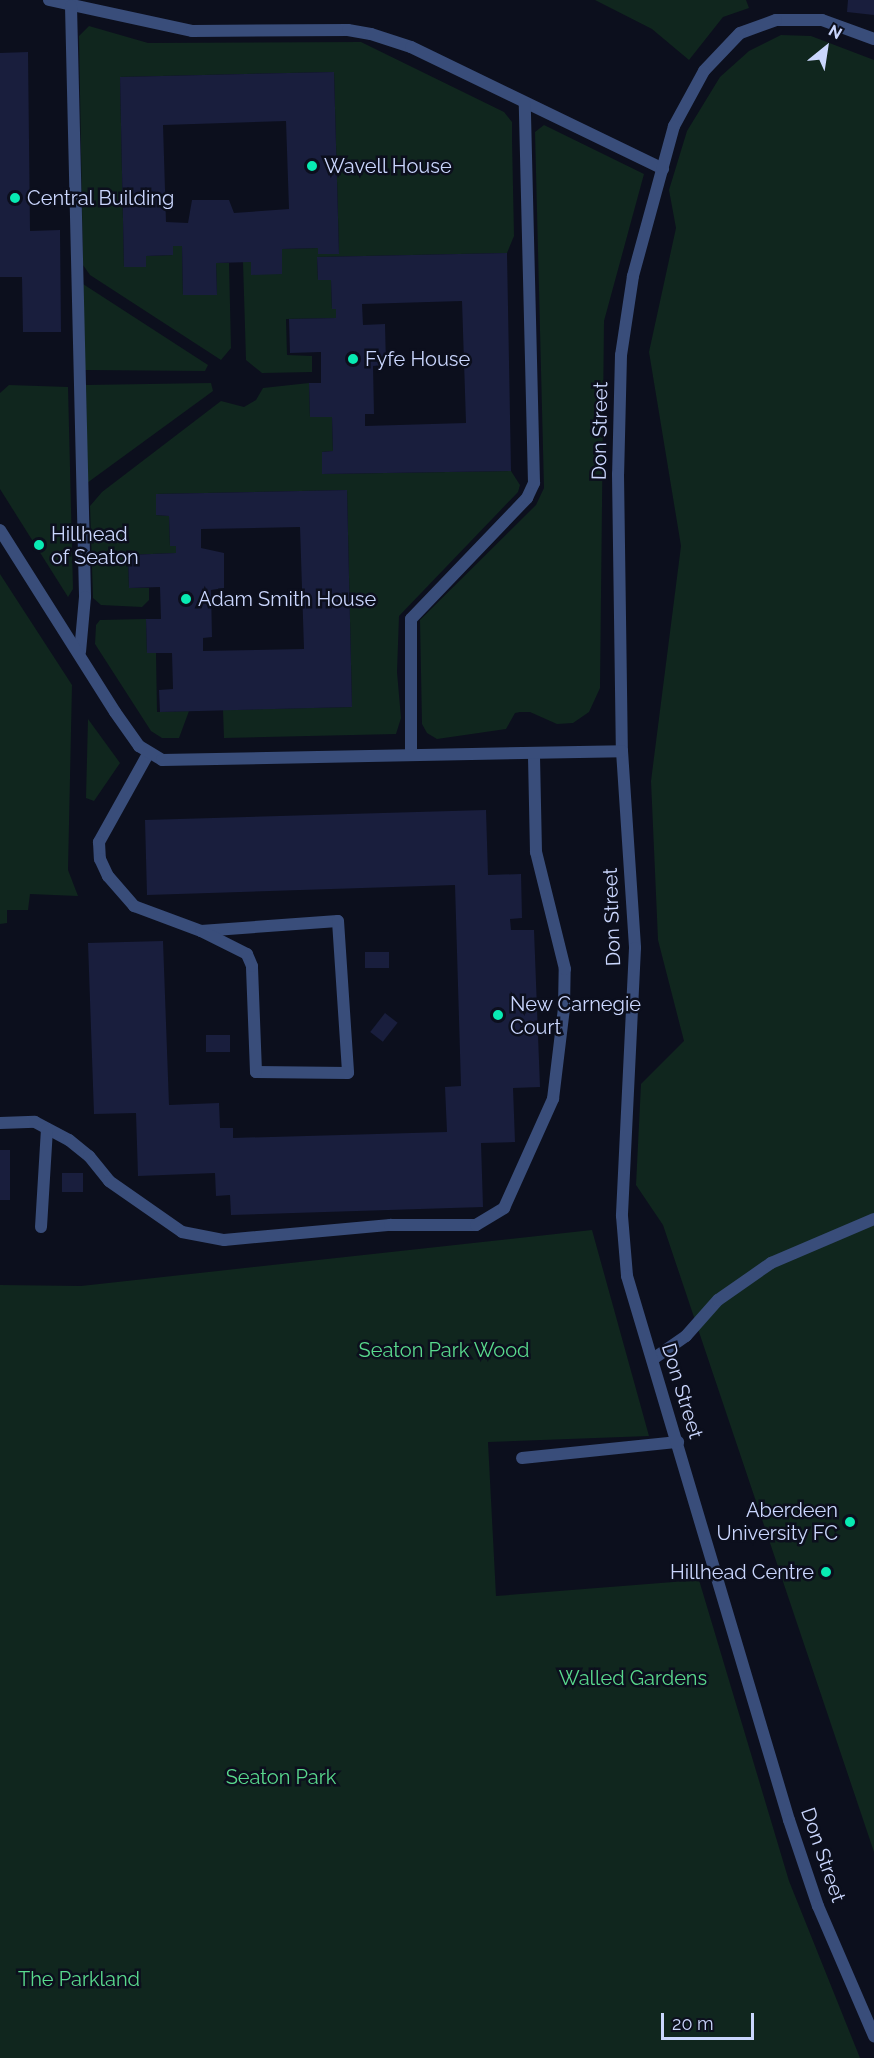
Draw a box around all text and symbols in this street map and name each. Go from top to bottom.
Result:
north arrow [796,18,856,78]
text: N [825,21,845,43]
place label: Wavell House [324,154,452,178]
marker: Wavell House [305,159,319,173]
place label: Central Building [27,186,175,210]
marker: Central Building [8,191,22,205]
place label: Fyfe House [365,347,470,371]
marker: Fyfe House [346,352,360,366]
street label: Don Street [587,382,613,480]
place label: Hillhead of Seaton [51,522,139,569]
marker: Hillhead of Seaton [32,538,46,552]
place label: Adam Smith House [198,587,376,611]
marker: Adam Smith House [179,592,193,606]
street label: Don Street [598,867,626,967]
place label: New Carnegie Court [510,992,642,1039]
marker: New Carnegie Court [491,1008,505,1022]
park label: Seaton Park Wood [358,1338,530,1362]
street label: Don Street [656,1340,708,1442]
place label: Aberdeen University FC [716,1498,838,1545]
marker: Aberdeen University FC [843,1515,857,1529]
place label: Hillhead Centre [670,1560,814,1584]
marker: Hillhead Centre [819,1565,833,1579]
park label: Walled Gardens [559,1666,707,1690]
park label: Seaton Park [226,1765,336,1789]
street label: Don Street [796,1805,850,1905]
park label: The Parkland [18,1967,140,1991]
scale bar [664,2001,757,2039]
text: 20 m [672,2013,714,2034]

